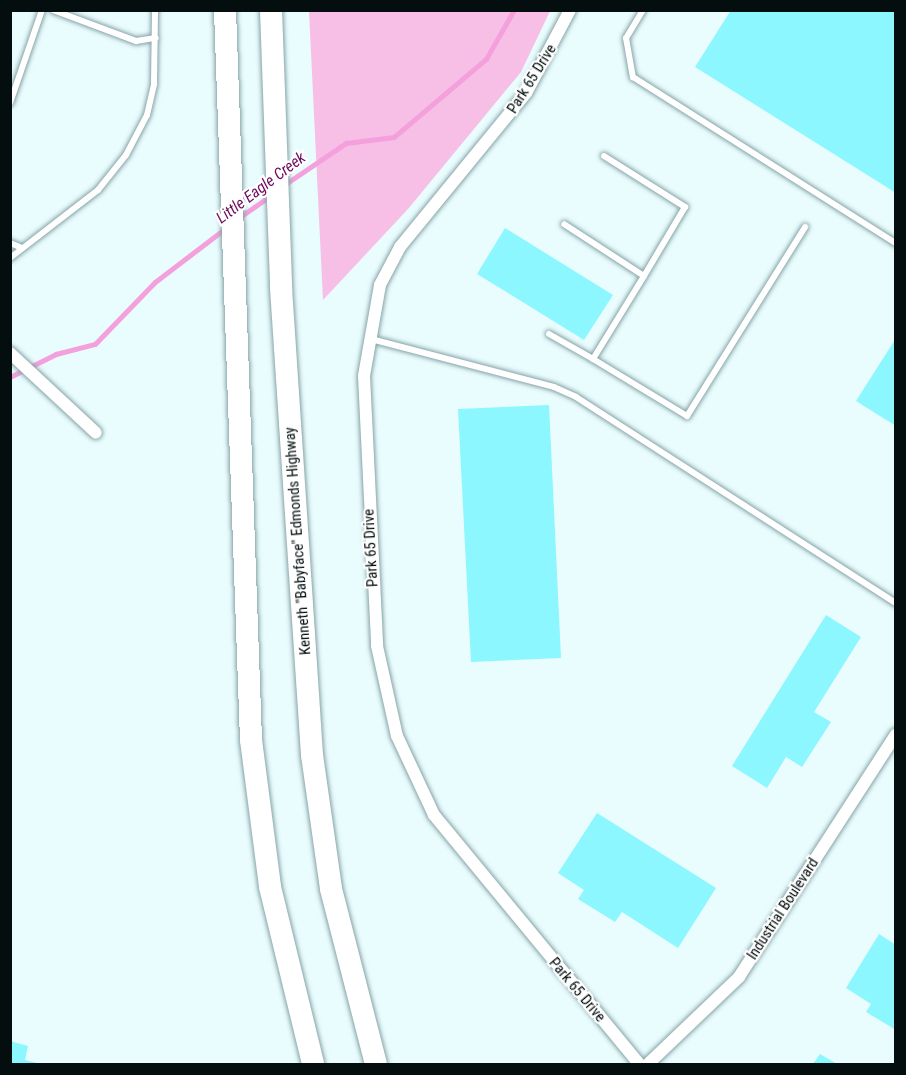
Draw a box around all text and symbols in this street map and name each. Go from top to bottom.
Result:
street label: Park 65 Drive [504,41,560,117]
water label: Little Eagle Creek [213,148,309,228]
street label: Kenneth "Babyface" Edmonds Highway [281,426,315,656]
street label: Park 65 Drive [360,508,382,588]
street label: Industrial Boulevard [743,855,823,963]
street label: Park 65 Drive [545,954,609,1026]

